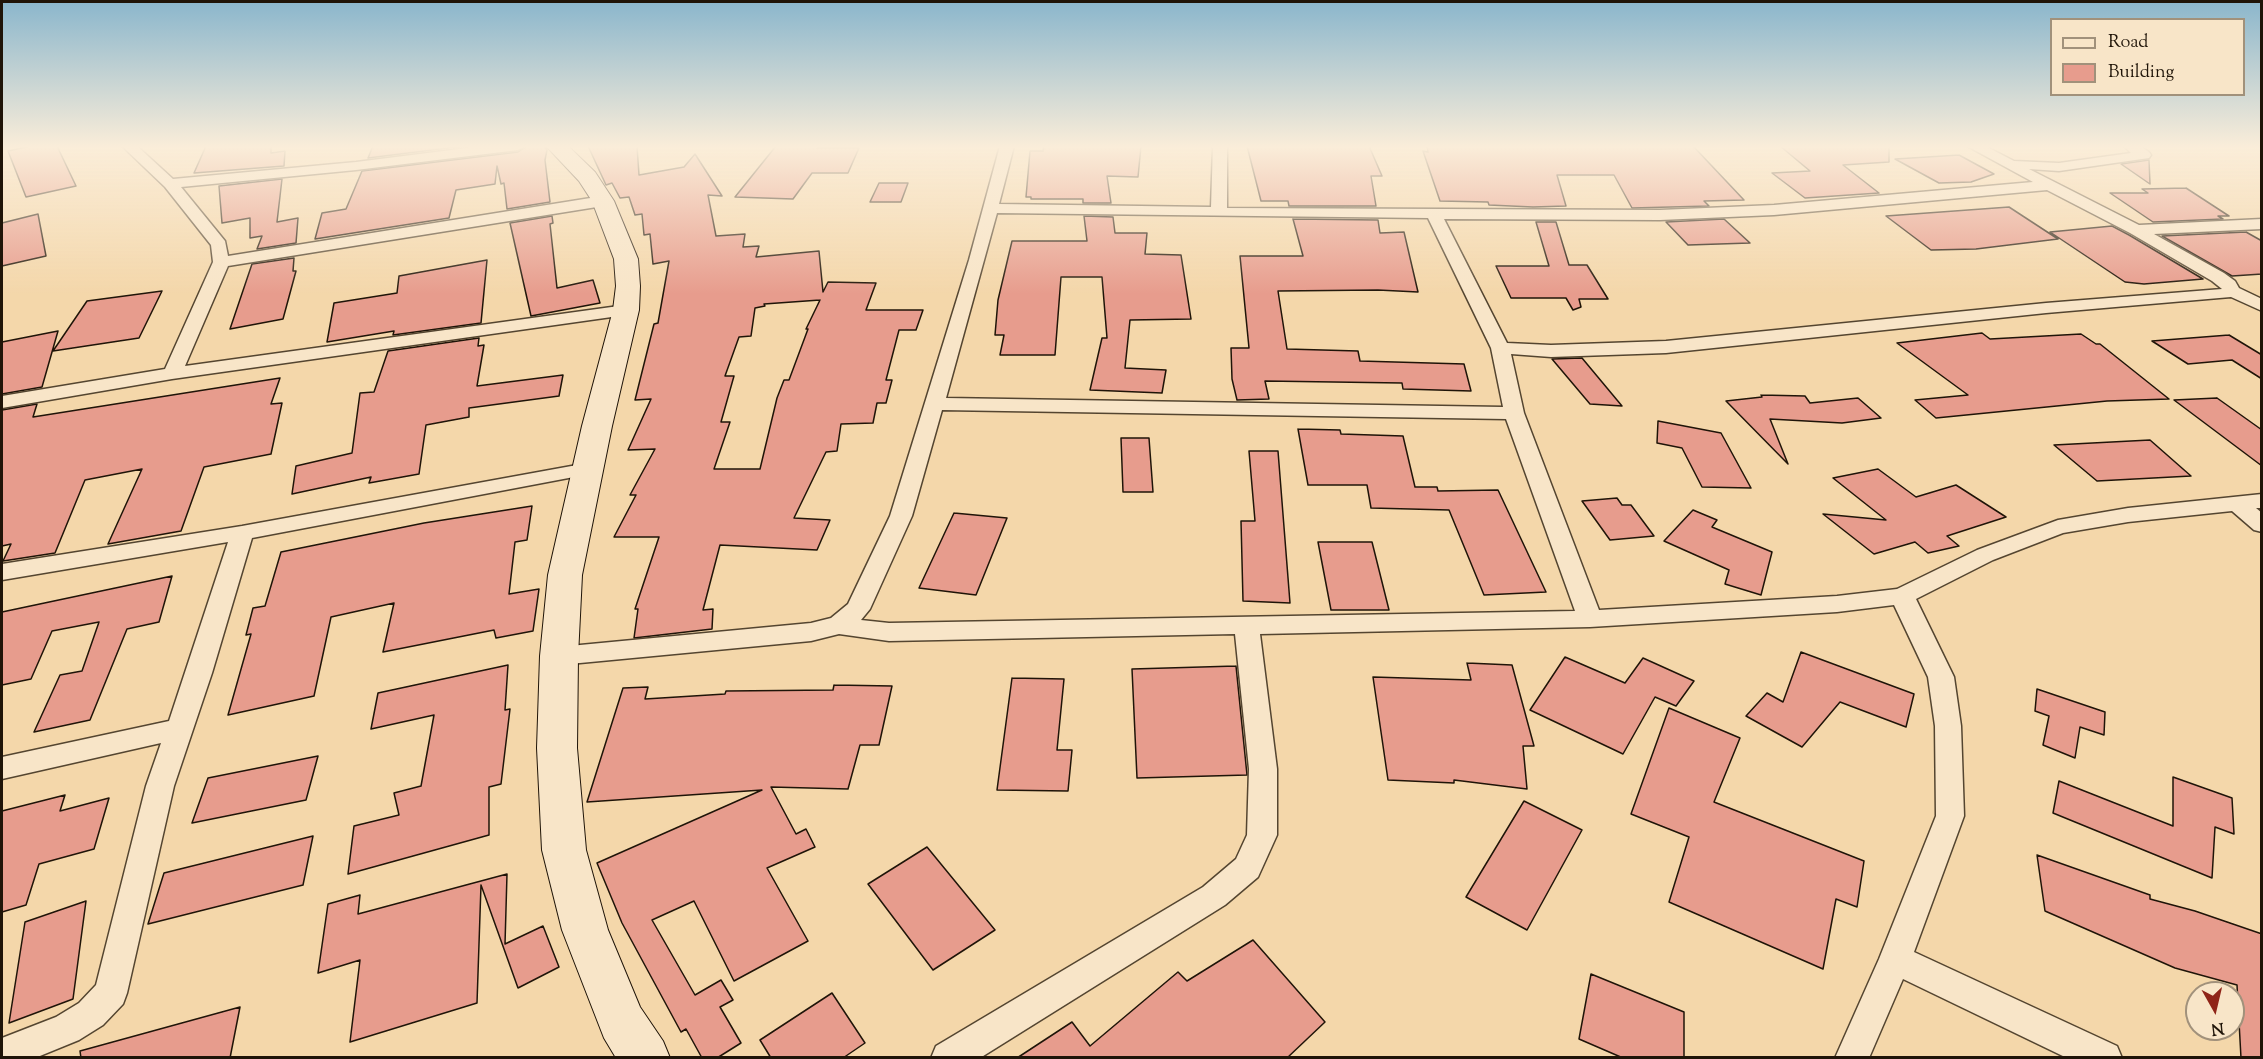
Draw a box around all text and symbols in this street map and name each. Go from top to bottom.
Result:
legend [2050,18,2245,96]
text: Road [2108,30,2148,56]
text: Building [2108,60,2174,86]
north arrow [2185,981,2245,1041]
text: N [2209,1015,2225,1040]

